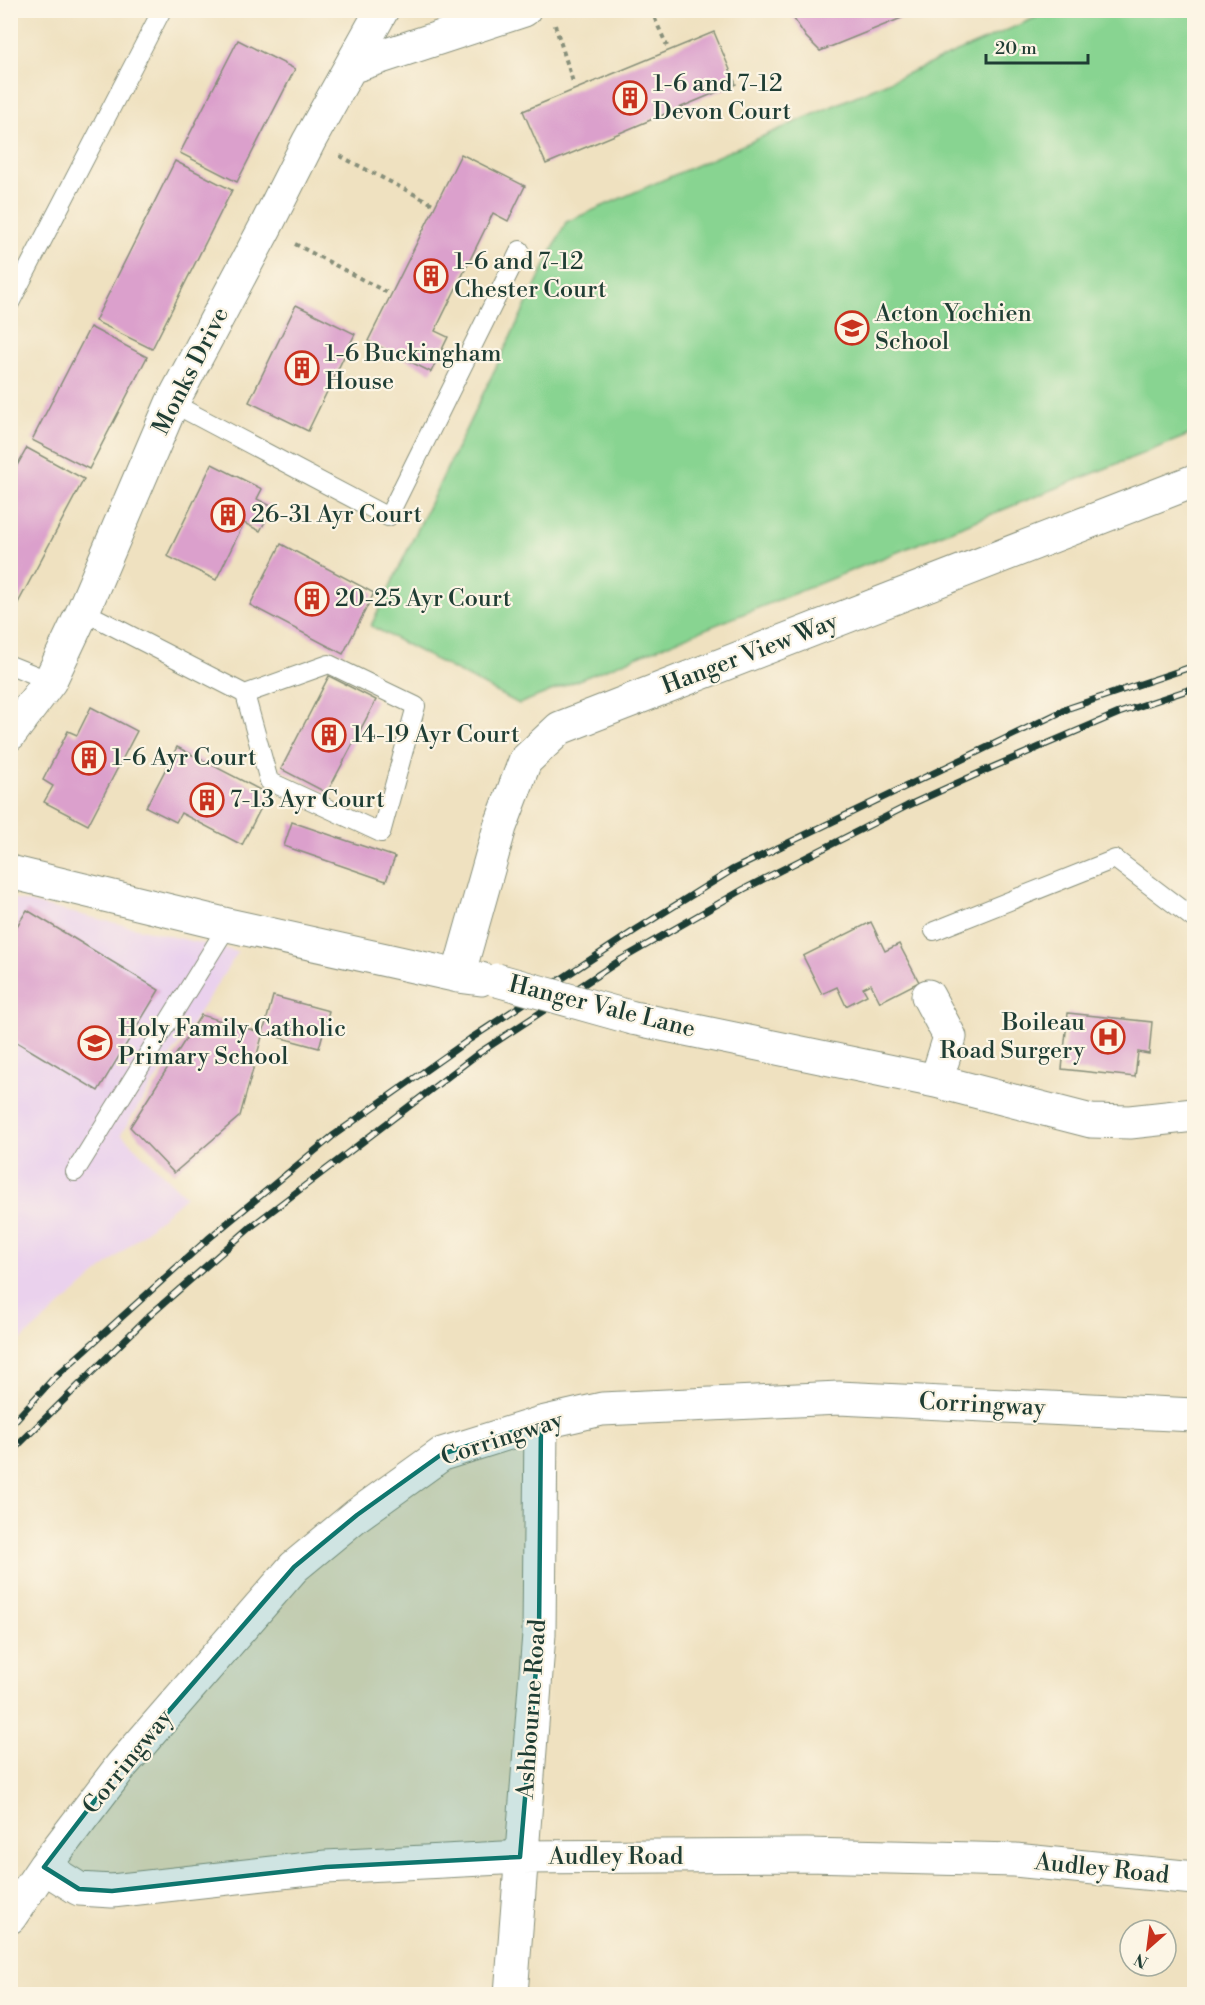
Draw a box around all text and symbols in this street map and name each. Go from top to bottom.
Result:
scale bar [986,27,1088,65]
text: 20 m [995,37,1037,60]
place label: 1-6 and 7-12 Devon Court [653,69,791,127]
building icon: 1-6 and 7-12 Devon Court [612,80,648,116]
place label: 1-6 and 7-12 Chester Court [454,247,607,305]
building icon: 1-6 and 7-12 Chester Court [413,258,449,294]
place label: Acton Yochien School [874,299,1032,357]
street label: Monks Drive [146,302,236,440]
school or university icon: Acton Yochien School [834,310,870,346]
place label: 1-6 Buckingham House [325,339,502,397]
building icon: 1-6 Buckingham House [284,350,320,386]
building icon: 26-31 Ayr Court [210,497,246,533]
place label: 26-31 Ayr Court [251,500,422,530]
building icon: 20-25 Ayr Court [294,581,330,617]
place label: 20-25 Ayr Court [335,584,512,614]
street label: Hanger View Way [658,606,843,701]
building icon: 14-19 Ayr Court [311,717,347,753]
place label: 14-19 Ayr Court [352,720,520,750]
building icon: 1-6 Ayr Court [71,740,107,776]
place label: 1-6 Ayr Court [112,743,257,773]
building icon: 7-13 Ayr Court [189,782,225,818]
place label: 7-13 Ayr Court [230,785,385,815]
street label: Hanger Vale Lane [506,969,698,1045]
place label: Boileau Road Surgery [940,1008,1085,1066]
place label: Holy Family Catholic Primary School [118,1014,346,1072]
hospital icon: Boileau Road Surgery [1090,1019,1126,1055]
school or university icon: Holy Family Catholic Primary School [77,1025,113,1061]
street label: Corringway [918,1387,1046,1423]
street label: Corringway [437,1405,567,1473]
street label: Ashbourne Road [511,1618,553,1801]
street label: Corringway [77,1703,180,1821]
street label: Audley Road [548,1842,684,1872]
street label: Audley Road [1032,1847,1171,1891]
north arrow [1118,1918,1178,1978]
text: N [1131,1948,1152,1972]

